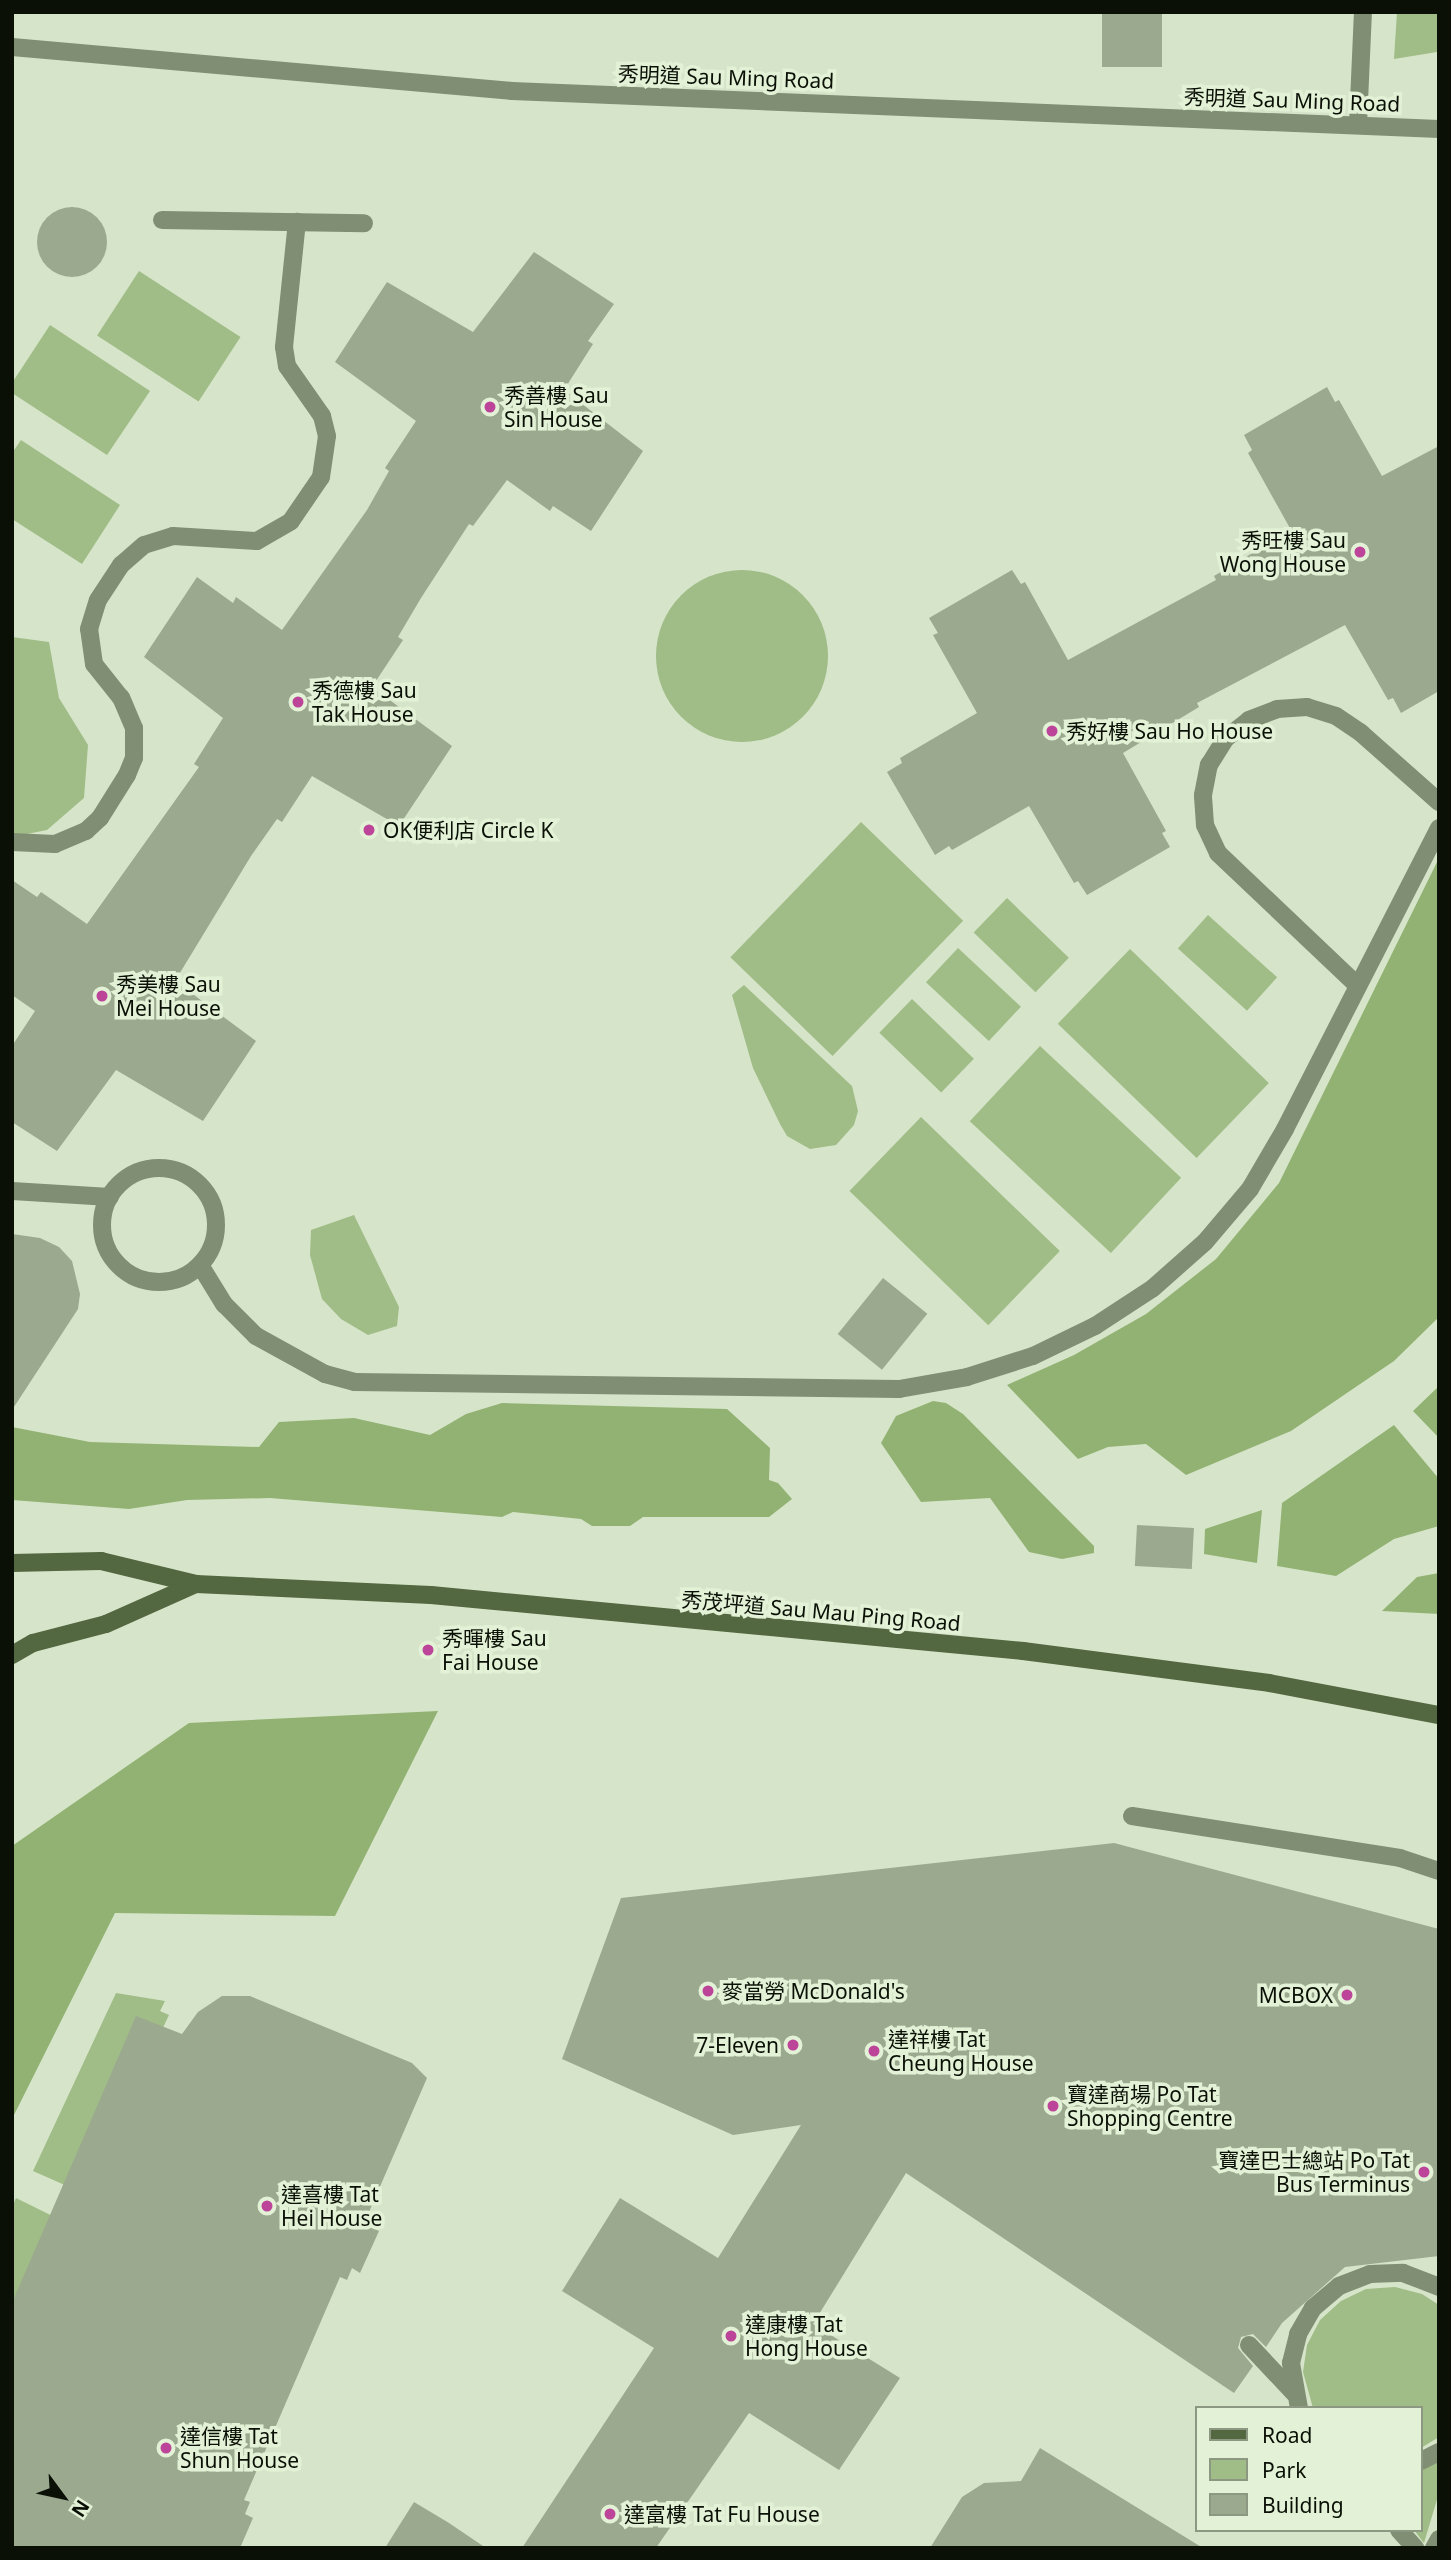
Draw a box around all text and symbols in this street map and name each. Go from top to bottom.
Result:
street label: 秀明道 Sau Ming Road [617,61,835,93]
street label: 秀明道 Sau Ming Road [1183,84,1401,116]
place label: 秀善樓 Sau Sin House [504,382,609,432]
marker: 秀善樓 Sau Sin House [482,399,498,415]
place label: 秀旺樓 Sau Wong House [1220,527,1346,577]
marker: 秀旺樓 Sau Wong House [1352,544,1368,560]
place label: 秀德樓 Sau Tak House [312,677,417,727]
marker: 秀德樓 Sau Tak House [290,694,306,710]
place label: 秀好樓 Sau Ho House [1066,718,1273,744]
marker: 秀好樓 Sau Ho House [1044,723,1060,739]
place label: OK便利店 Circle K [383,817,554,843]
marker: OK便利店 Circle K [361,822,377,838]
place label: 秀美樓 Sau Mei House [116,971,221,1021]
marker: 秀美樓 Sau Mei House [94,988,110,1004]
street label: 秀茂坪道 Sau Mau Ping Road [680,1586,962,1636]
place label: 秀暉樓 Sau Fai House [442,1625,547,1675]
marker: 秀暉樓 Sau Fai House [420,1642,436,1658]
place label: 麥當勞 McDonald's [722,1978,905,2004]
place label: MCBOX [1259,1982,1333,2008]
marker: 麥當勞 McDonald's [700,1983,716,1999]
marker: MCBOX [1339,1987,1355,2003]
place label: 達祥樓 Tat Cheung House [888,2026,1034,2076]
place label: 7-Eleven [696,2032,779,2058]
marker: 7-Eleven [785,2037,801,2053]
marker: 達祥樓 Tat Cheung House [866,2043,882,2059]
place label: 寶達商場 Po Tat Shopping Centre [1067,2081,1233,2131]
marker: 寶達商場 Po Tat Shopping Centre [1045,2098,1061,2114]
place label: 寶達巴士總站 Po Tat Bus Terminus [1218,2147,1410,2197]
marker: 寶達巴士總站 Po Tat Bus Terminus [1416,2164,1432,2180]
place label: 達喜樓 Tat Hei House [281,2181,382,2231]
marker: 達喜樓 Tat Hei House [259,2198,275,2214]
place label: 達康樓 Tat Hong House [745,2311,868,2361]
marker: 達康樓 Tat Hong House [723,2328,739,2344]
legend [1196,2406,1423,2532]
text: Road [1262,2421,1312,2449]
place label: 達信樓 Tat Shun House [180,2423,299,2473]
marker: 達信樓 Tat Shun House [158,2440,174,2456]
text: Park [1262,2456,1306,2484]
north arrow [28,2462,98,2532]
text: Building [1262,2491,1344,2519]
text: N [66,2495,96,2522]
place label: 達富樓 Tat Fu House [624,2501,820,2527]
marker: 達富樓 Tat Fu House [602,2506,618,2522]

